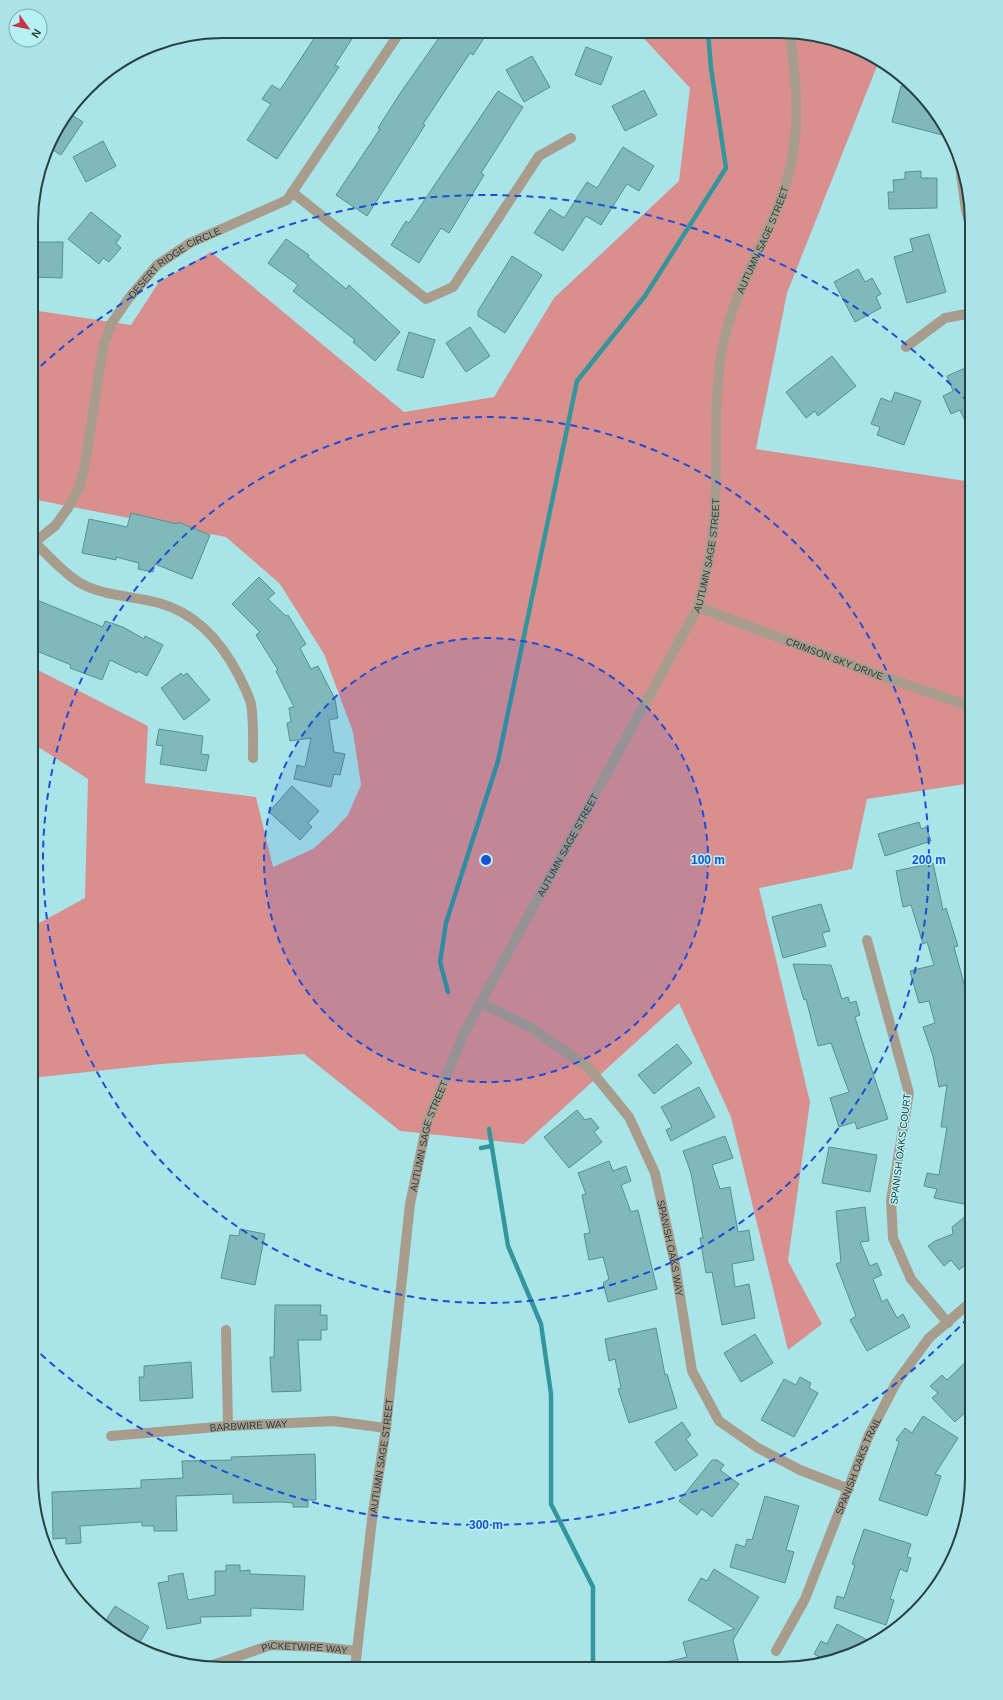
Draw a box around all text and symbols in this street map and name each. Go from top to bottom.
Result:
north arrow [8,8,48,48]
text: N [29,27,44,40]
street label: AUTUMN SAGE STREET [735,185,791,295]
street label: DESERT RIDGE CIRCLE [126,225,223,301]
street label: AUTUMN SAGE STREET [691,498,721,614]
street label: CRIMSON SKY DRIVE [784,636,885,682]
street label: AUTUMN SAGE STREET [535,792,600,898]
centre of rings [479,853,493,867]
text: 100 m [691,853,725,867]
text: 200 m [912,853,946,867]
street label: AUTUMN SAGE STREET [408,1079,450,1193]
street label: SPANISH OAKS COURT [888,1093,913,1205]
street label: SPANISH OAKS WAY [655,1199,685,1297]
street label: AUTUMN SAGE STREET [368,1398,395,1514]
street label: SPANISH OAKS TRAIL [833,1415,884,1516]
street label: BARBWIRE WAY [209,1418,288,1434]
text: 300 m [469,1518,503,1532]
street label: PICKETWIRE WAY [260,1640,348,1656]

